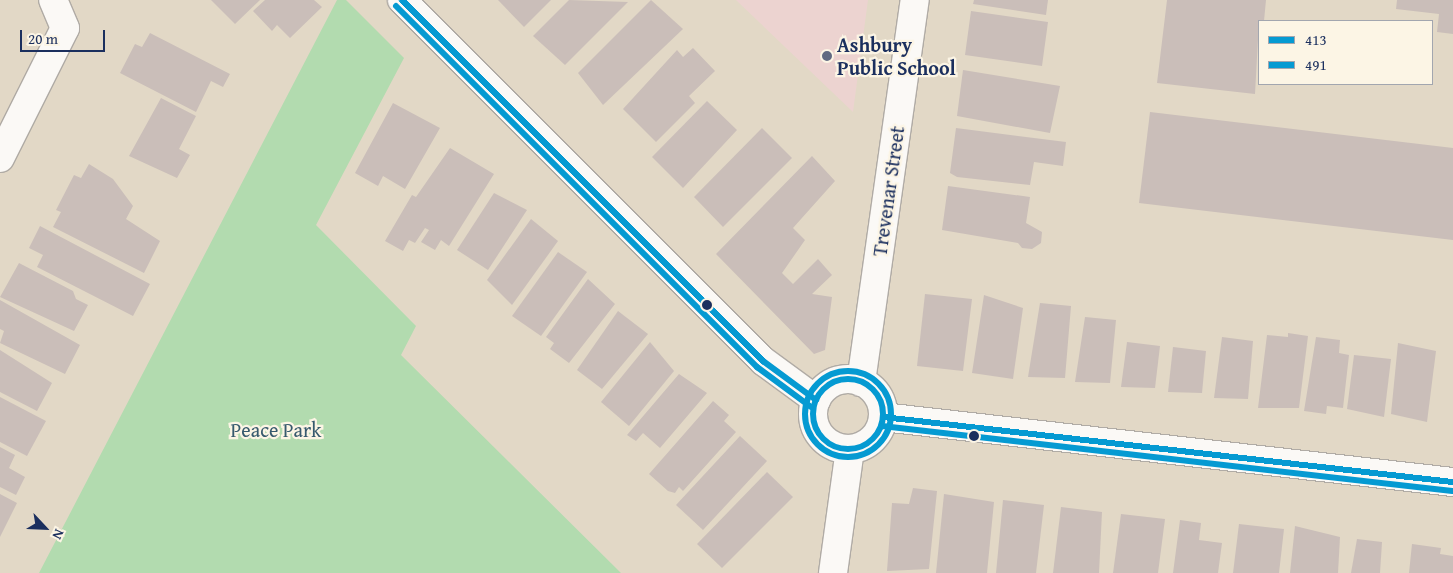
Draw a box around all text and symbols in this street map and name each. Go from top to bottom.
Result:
scale bar [22,20,108,52]
legend [1258,20,1433,85]
text: 20 m [28,28,58,49]
text: 413 [1305,29,1327,50]
place label: Ashbury Public School [837,32,956,79]
marker: Ashbury Public School [821,50,833,62]
text: 491 [1305,54,1327,75]
street label: Trevenar Street [867,124,909,258]
unlabelled marker [702,300,712,310]
park label: Peace Park [231,417,321,441]
unlabelled marker [969,431,979,441]
north arrow [20,503,70,553]
text: N [48,526,70,543]

